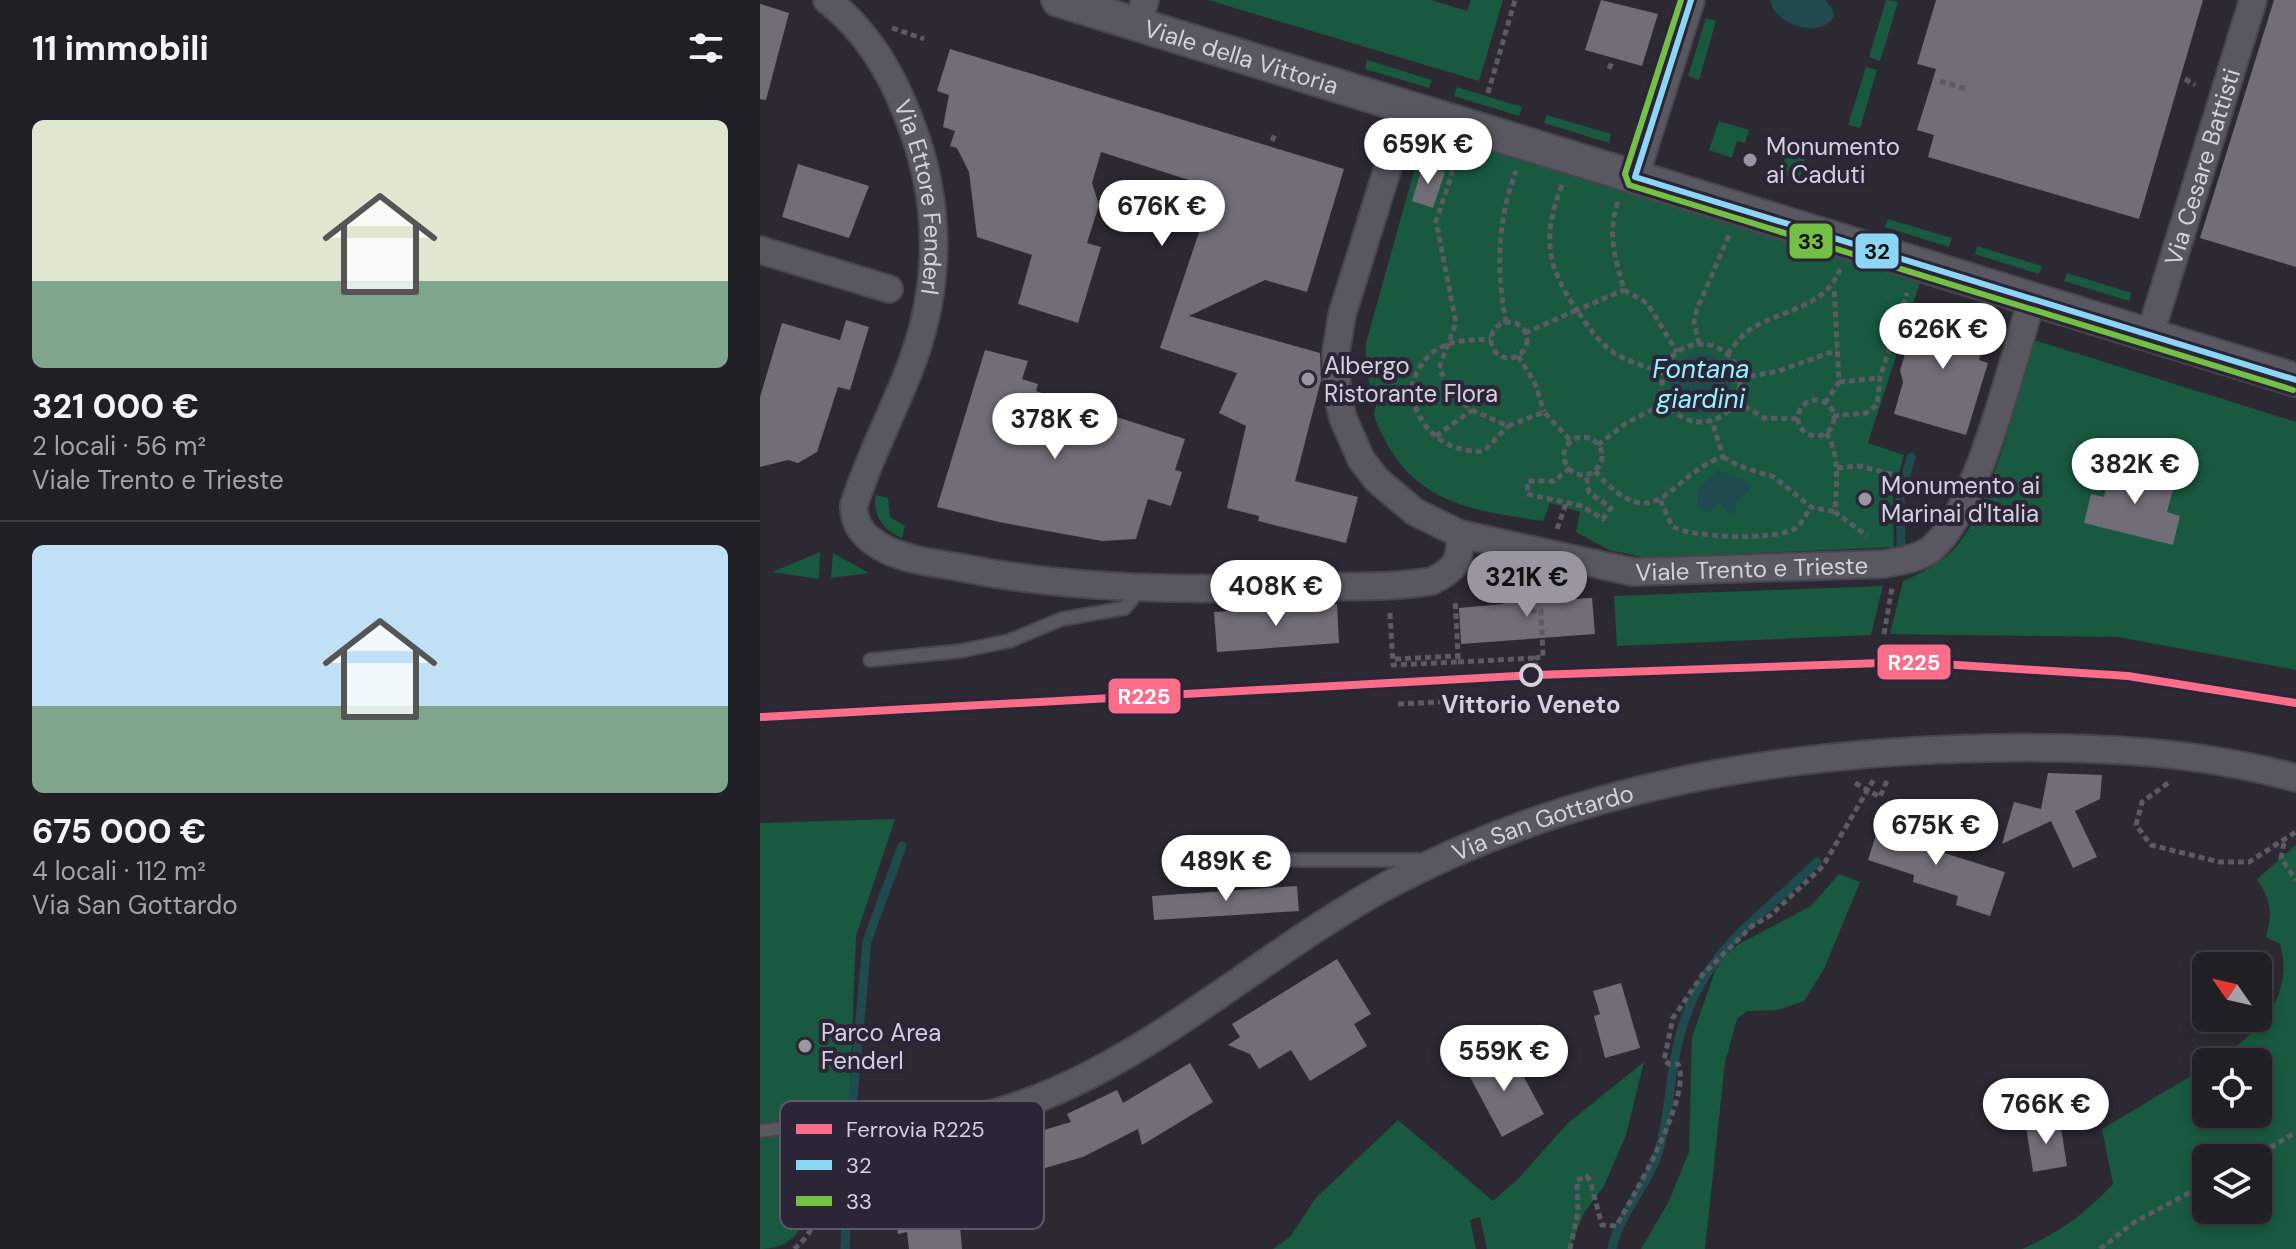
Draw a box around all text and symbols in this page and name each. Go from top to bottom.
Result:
street label: Viale della Vittoria [1141,12,1342,101]
text: 11 immobili [32,26,209,71]
icon: filters [684,26,728,70]
street label: Via Cesare Battisti [2157,65,2247,269]
street label: Via Ettore Fenderl [887,95,949,297]
pin: 659K € [1363,118,1493,186]
text: 659K € [1382,127,1474,161]
place label: Monumento ai Caduti [1766,131,1900,190]
marker: Monumento ai Caduti [1741,151,1759,169]
icon: home [308,172,452,316]
pin: 676K € [1097,180,1227,248]
text: 676K € [1117,189,1207,223]
line badge: 33 [1788,222,1834,260]
text: 33 [1798,227,1824,256]
line badge: 32 [1854,232,1900,270]
text: 32 [1864,237,1890,266]
pin: 626K € [1878,303,2008,371]
text: 626K € [1897,312,1989,346]
place label: Albergo Ristorante Flora [1324,350,1498,409]
water label: Fontana giardini [1652,352,1750,416]
marker: Albergo Ristorante Flora [1299,370,1317,388]
text: 321 000 € [32,384,199,429]
pin: 378K € [990,393,1120,461]
text: 378K € [1010,402,1100,436]
text: 2 locali · 56 m² [32,429,206,463]
pin: 382K € [2070,438,2200,506]
text: 382K € [2090,447,2180,481]
text: Viale Trento e Trieste [32,463,284,497]
place label: Monumento ai Marinai d'Italia [1881,470,2040,529]
marker: Monumento ai Marinai d'Italia [1856,490,1874,508]
street label: Viale Trento e Trieste [1635,549,1868,587]
pin: 321K € [1462,551,1592,619]
pin: 408K € [1211,560,1341,628]
text: 321K € [1485,560,1569,594]
text: 408K € [1228,569,1324,603]
icon: home [308,597,452,741]
line badge: R225 [1876,643,1952,681]
text: R225 [1888,648,1940,677]
marker: Vittorio Veneto [1520,664,1542,686]
line badge: R225 [1107,677,1182,715]
text: R225 [1118,682,1170,711]
place label: Vittorio Veneto [1441,689,1621,720]
street label: Via San Gottardo [1447,777,1637,867]
pin: 675K € [1871,799,2001,867]
text: 675K € [1891,808,1981,842]
text: 675 000 € [32,809,206,854]
pin: 489K € [1161,835,1291,903]
text: 489K € [1180,844,1272,878]
text: 4 locali · 112 m² [32,854,206,888]
text: Via San Gottardo [32,888,238,922]
north arrow [2192,952,2272,1032]
map controls [2192,952,2272,1224]
place label: Parco Area Fenderl [821,1017,941,1076]
pin: 559K € [1439,1025,1569,1093]
text: 559K € [1458,1034,1550,1068]
marker: Parco Area Fenderl [796,1037,814,1055]
button: locate [2192,1048,2272,1128]
pin: 766K € [1981,1078,2111,1146]
text: 766K € [2001,1087,2091,1121]
legend [780,1101,1044,1229]
text: Ferrovia R225 [846,1115,985,1144]
button: layers [2192,1144,2272,1224]
text: 32 [846,1151,872,1180]
text: 33 [846,1187,872,1216]

